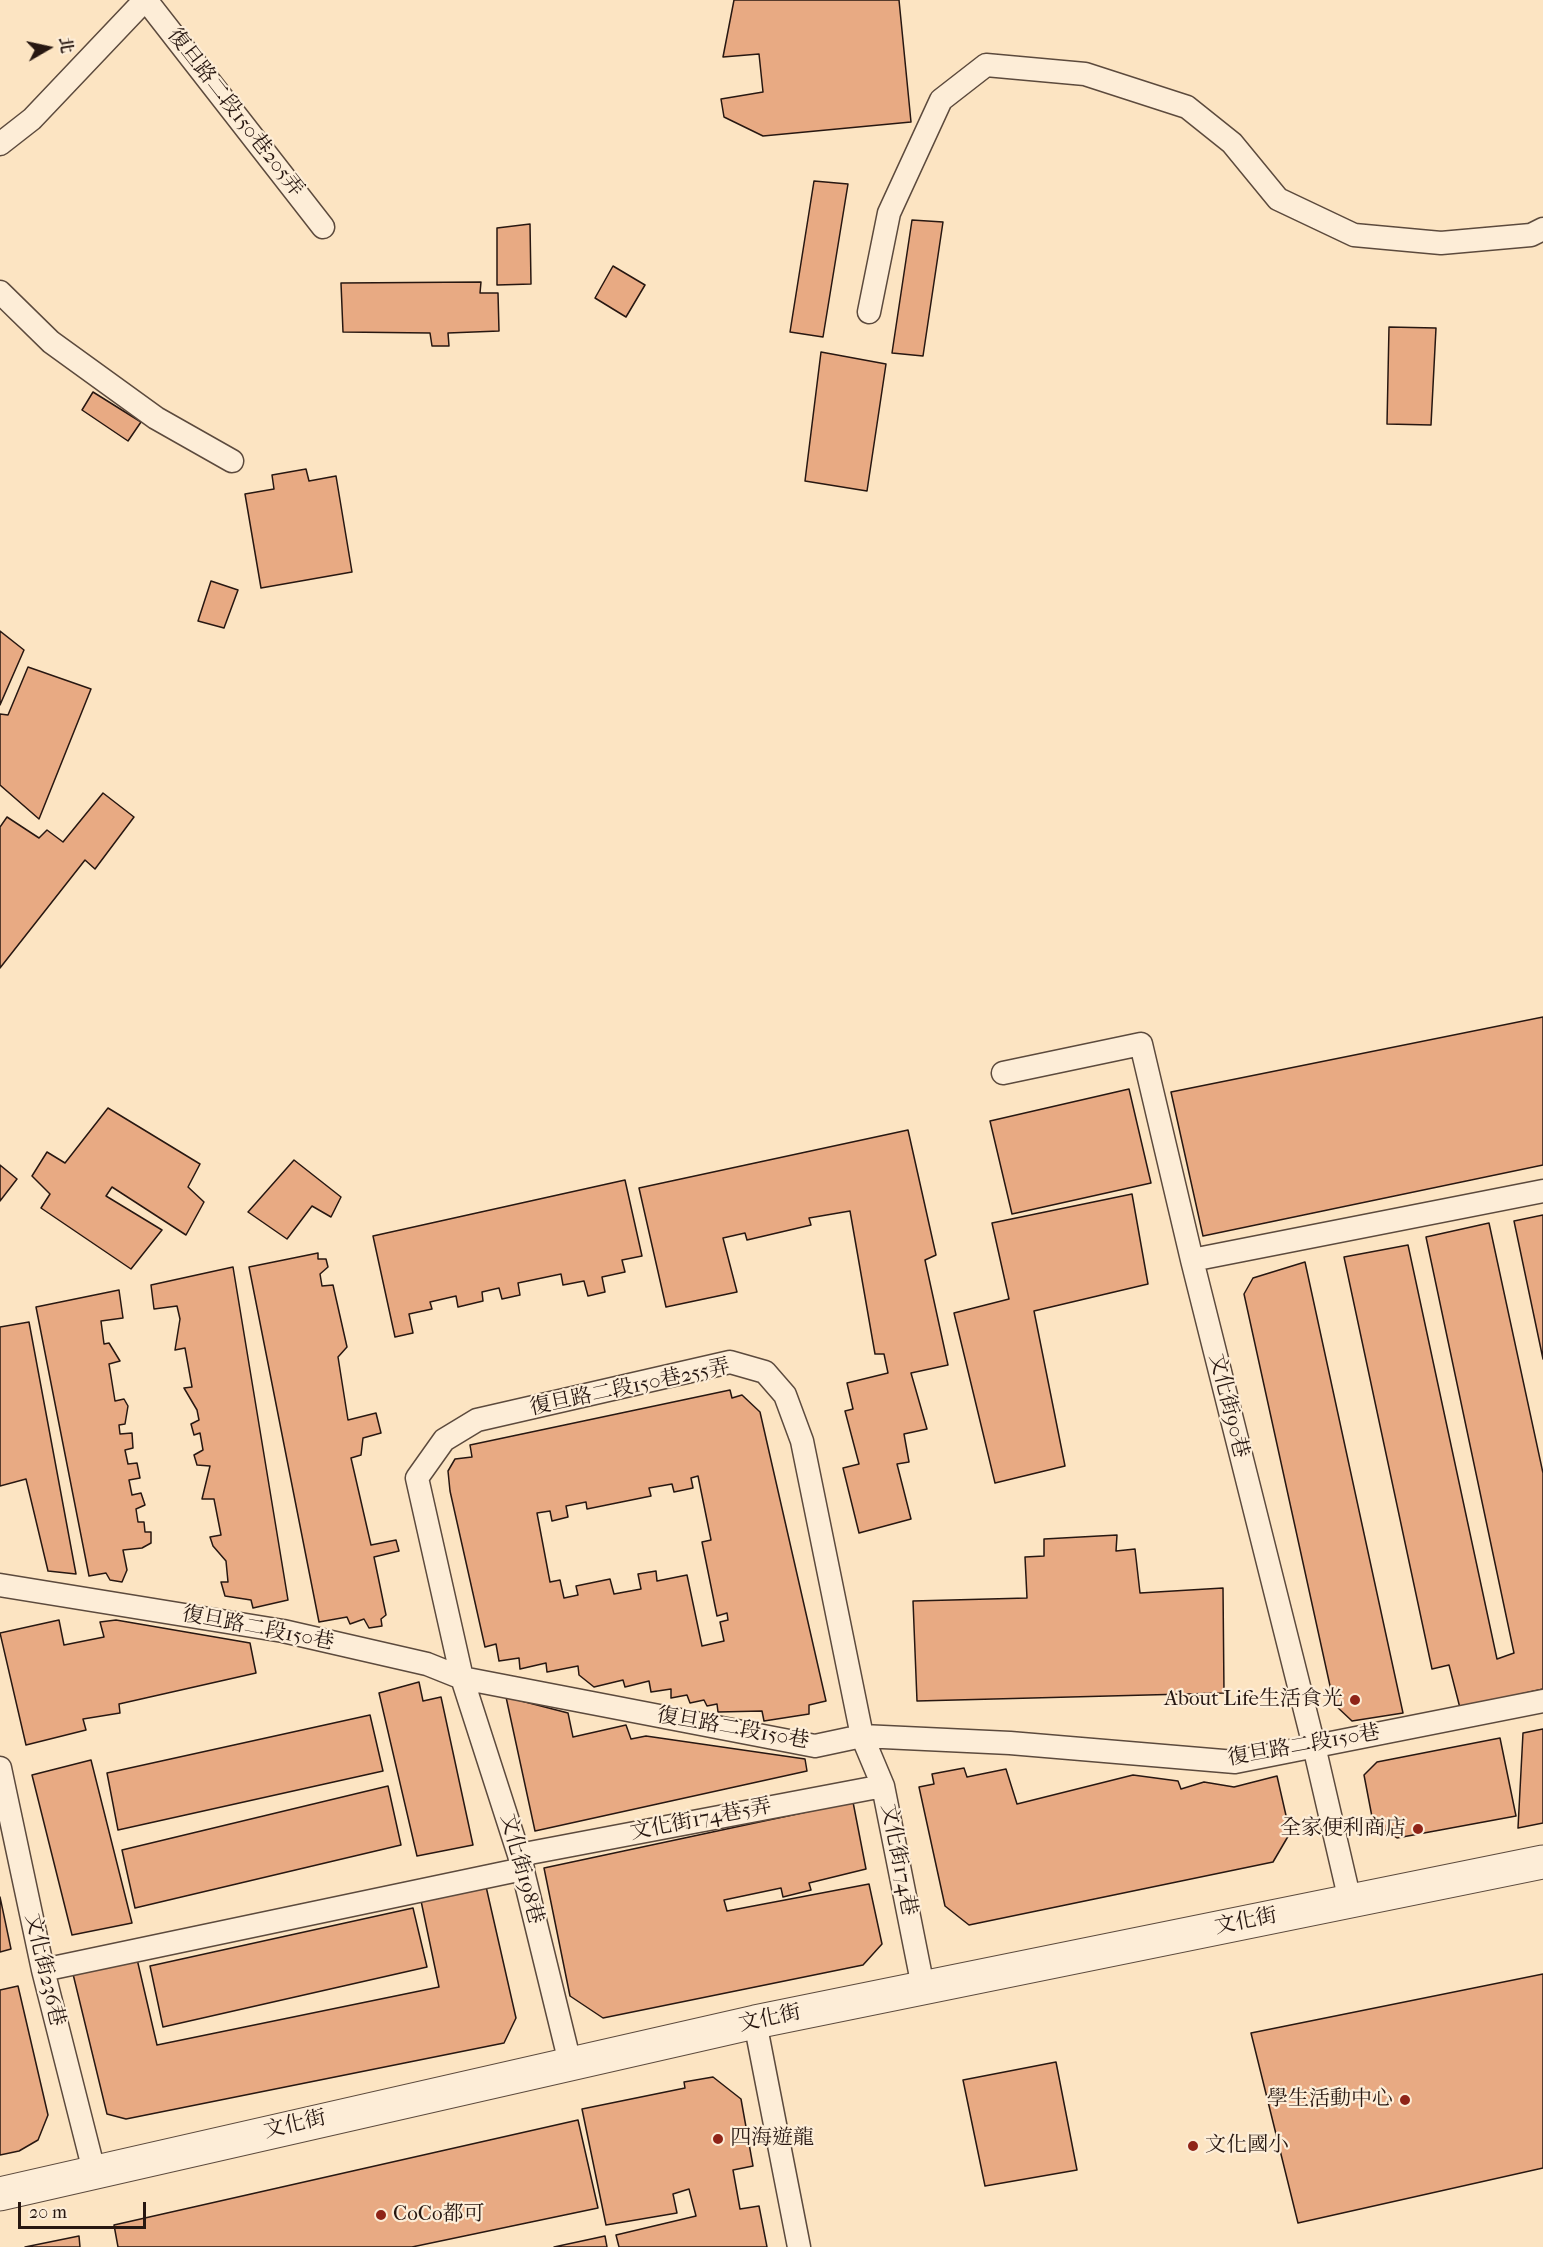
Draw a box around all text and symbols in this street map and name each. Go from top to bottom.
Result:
north arrow [18,18,78,78]
street label: 復旦路二段150巷205弄 [162,24,308,202]
text: 北 [56,36,77,54]
street label: 文化街90巷 [1203,1351,1253,1461]
street label: 復旦路二段150巷255弄 [528,1354,732,1422]
street label: 復旦路二段150巷 [180,1602,336,1656]
place label: About Life生活食光 [1164,1687,1343,1713]
marker: About Life生活食光 [1348,1693,1362,1707]
street label: 復旦路二段150巷 [655,1703,811,1755]
street label: 復旦路二段150巷 [1226,1720,1382,1772]
street label: 文化街174巷5弄 [628,1794,774,1846]
street label: 文化街174巷 [875,1802,921,1918]
street label: 文化街198巷 [494,1811,548,1927]
place label: 全家便利商店 [1280,1816,1406,1842]
marker: 全家便利商店 [1411,1822,1425,1836]
street label: 文化街 [1213,1904,1279,1940]
street label: 文化街236巷 [19,1911,69,2029]
street label: 文化街 [737,2000,803,2038]
place label: 學生活動中心 [1267,2087,1393,2113]
marker: 學生活動中心 [1398,2093,1412,2107]
street label: 文化街 [261,2106,329,2144]
place label: 四海遊龍 [730,2126,814,2152]
marker: 四海遊龍 [711,2132,725,2146]
place label: 文化國小 [1205,2133,1289,2159]
marker: 文化國小 [1186,2139,1200,2153]
scale bar [21,2190,148,2228]
text: 20 m [29,2202,67,2223]
place label: CoCo都可 [393,2202,485,2228]
marker: CoCo都可 [374,2208,388,2222]

